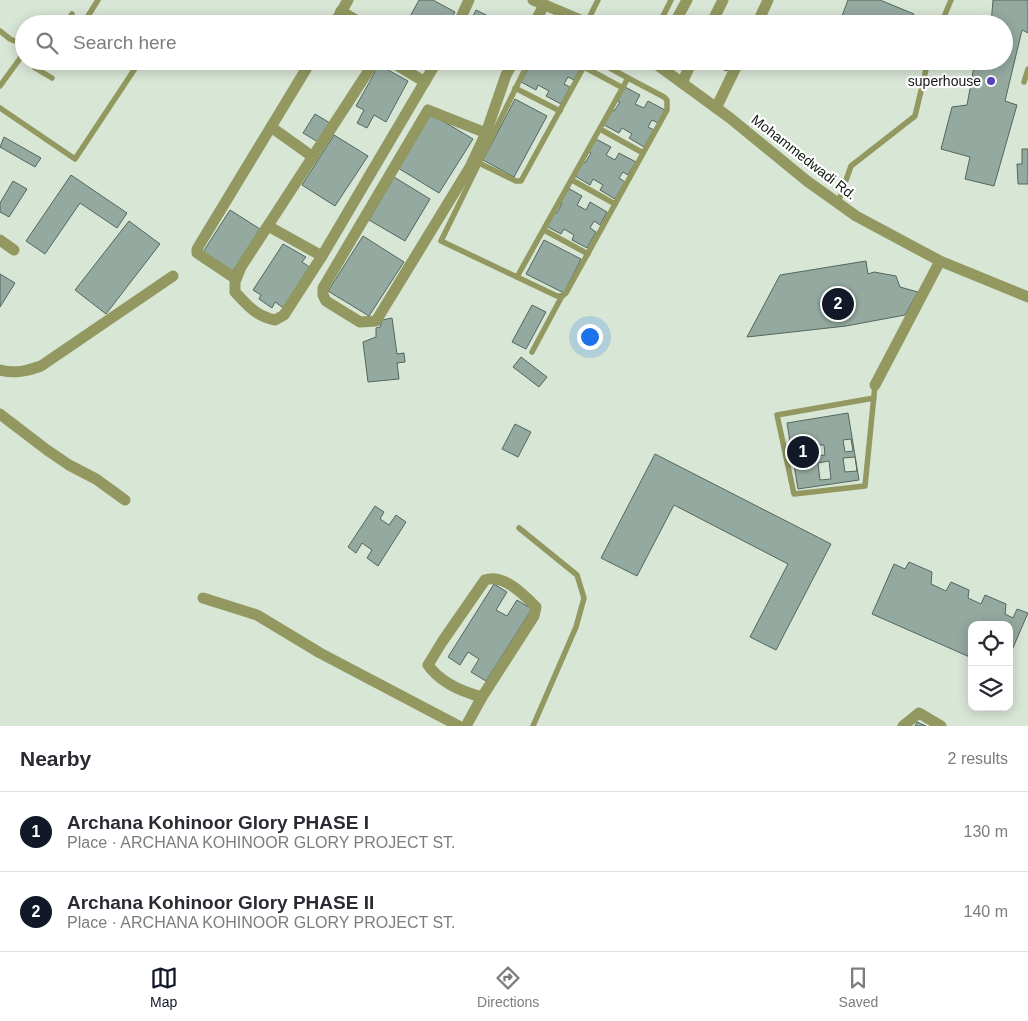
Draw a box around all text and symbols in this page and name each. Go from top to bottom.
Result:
search box [15,15,1013,70]
icon: search [33,29,61,57]
text: Search here [73,32,177,53]
place label: superhouse [908,73,981,89]
marker: superhouse [985,75,997,87]
street label: Mohammedwadi Rd. [748,111,860,203]
pin: 2 [822,285,854,323]
your location [577,324,603,350]
pin: 1 [787,433,819,471]
map controls [968,621,1013,711]
button: locate [968,621,1013,666]
button: layers [968,666,1013,711]
text: Nearby [20,747,91,770]
text: 2 results [948,750,1008,767]
text: Archana Kohinoor Glory PHASE I [67,812,369,833]
text: 1 [32,823,40,840]
text: 130 m [964,823,1008,840]
text: Place · ARCHANA KOHINOOR GLORY PROJECT ST. [67,834,456,851]
text: Archana Kohinoor Glory PHASE II [67,892,374,913]
text: 2 [32,903,40,920]
text: 140 m [964,903,1008,920]
text: Place · ARCHANA KOHINOOR GLORY PROJECT ST. [67,914,456,931]
tab: Map [150,964,178,1010]
tab: Directions [477,964,539,1010]
tab: Saved [839,964,878,1010]

